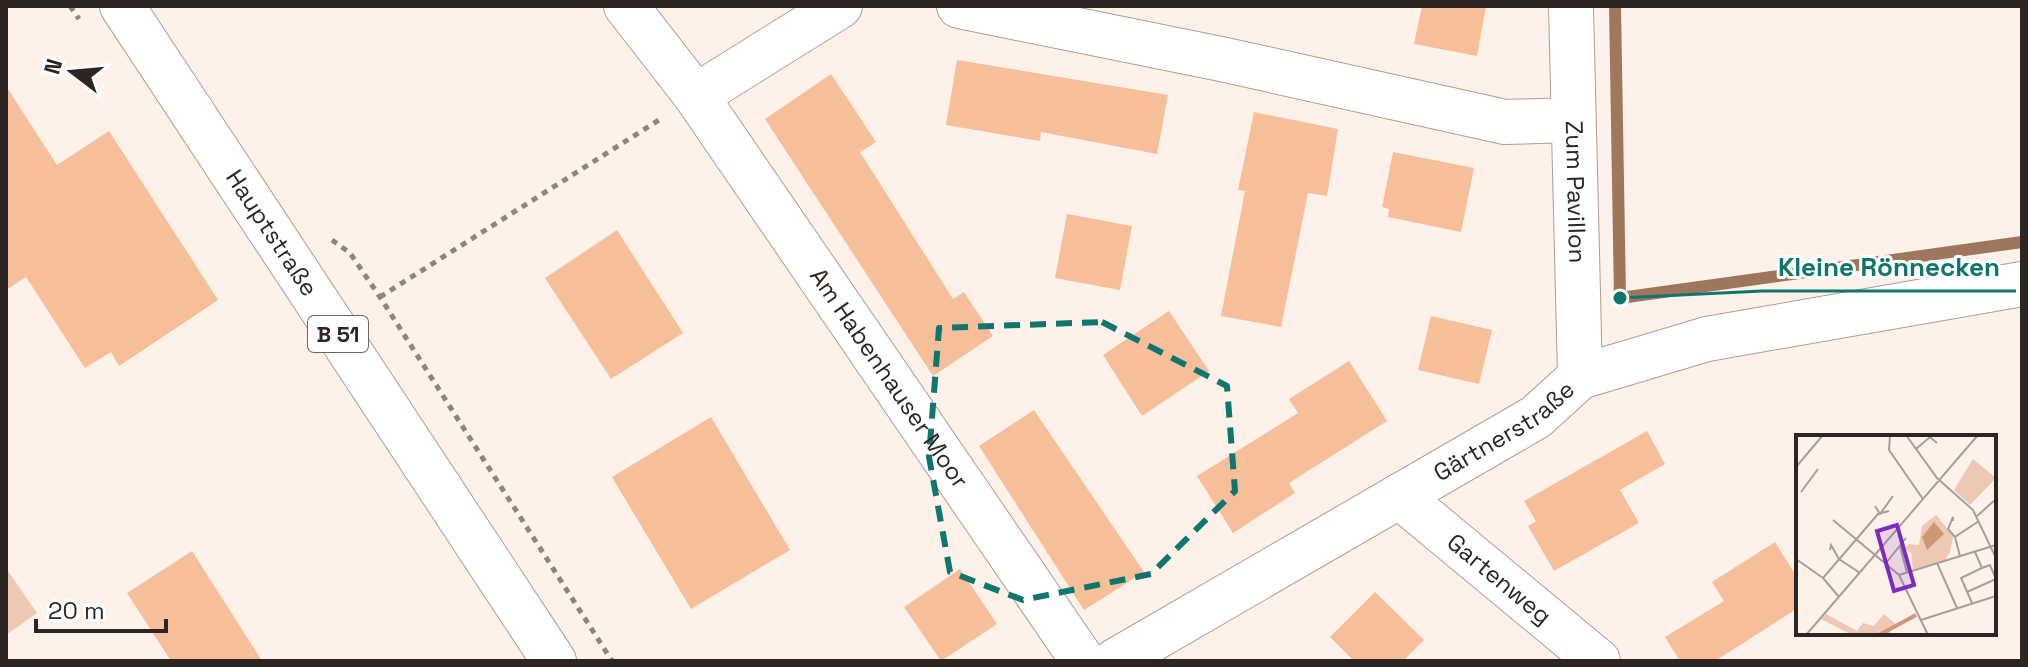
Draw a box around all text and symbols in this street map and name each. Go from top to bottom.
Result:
north arrow [32,32,112,112]
text: N [37,56,68,77]
street label: Zum Pavillon [1559,120,1593,264]
street label: Hauptstraße [219,164,325,302]
callout: Kleine Rönnecken [1762,241,2016,291]
text: Kleine Rönnecken [1778,250,2000,284]
street label: Am Habenhauser Moor [803,262,976,494]
road number: B 51 [308,316,368,352]
street label: Gärtnerstraße [1428,374,1581,488]
inset map [1796,435,1996,635]
street label: Gartenweg [1441,526,1558,631]
scale bar [36,583,166,633]
text: 20 m [48,595,105,626]

